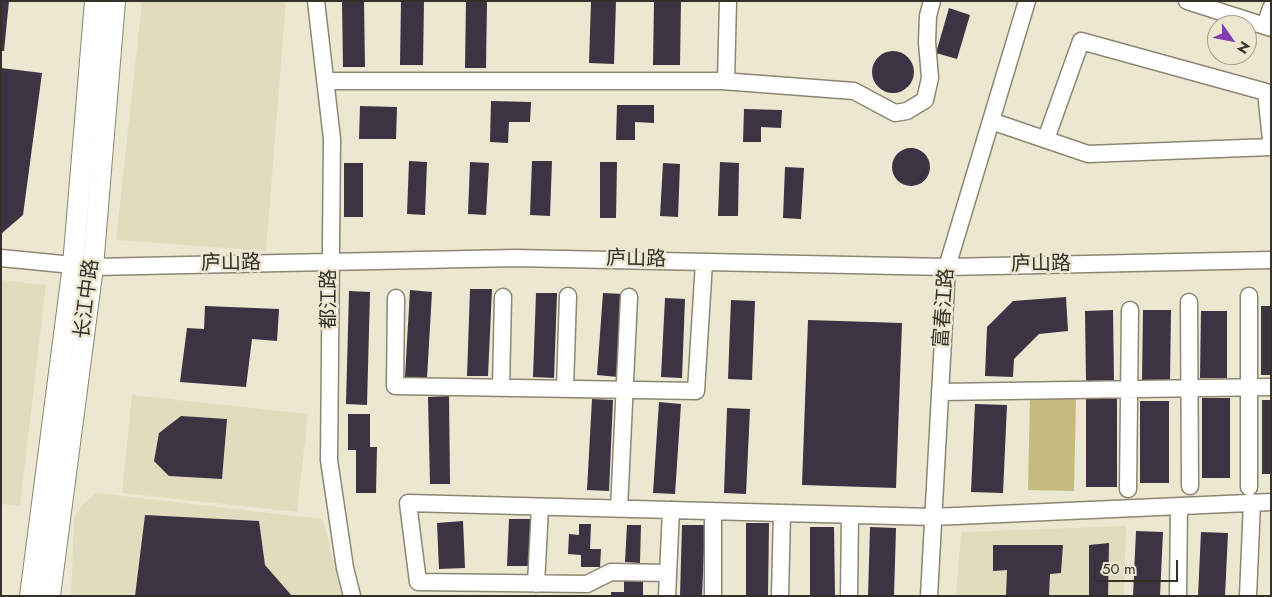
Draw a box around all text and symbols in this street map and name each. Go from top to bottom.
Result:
north arrow [1207,15,1257,65]
text: N [1232,38,1255,58]
street label: 庐山路 [606,247,666,273]
street label: 庐山路 [201,251,261,277]
street label: 庐山路 [1011,252,1071,278]
street label: 长江中路 [71,258,105,340]
street label: 富春江路 [930,267,960,349]
street label: 都江路 [318,269,342,329]
scale bar [1097,550,1181,582]
text: 50 m [1102,558,1136,580]

